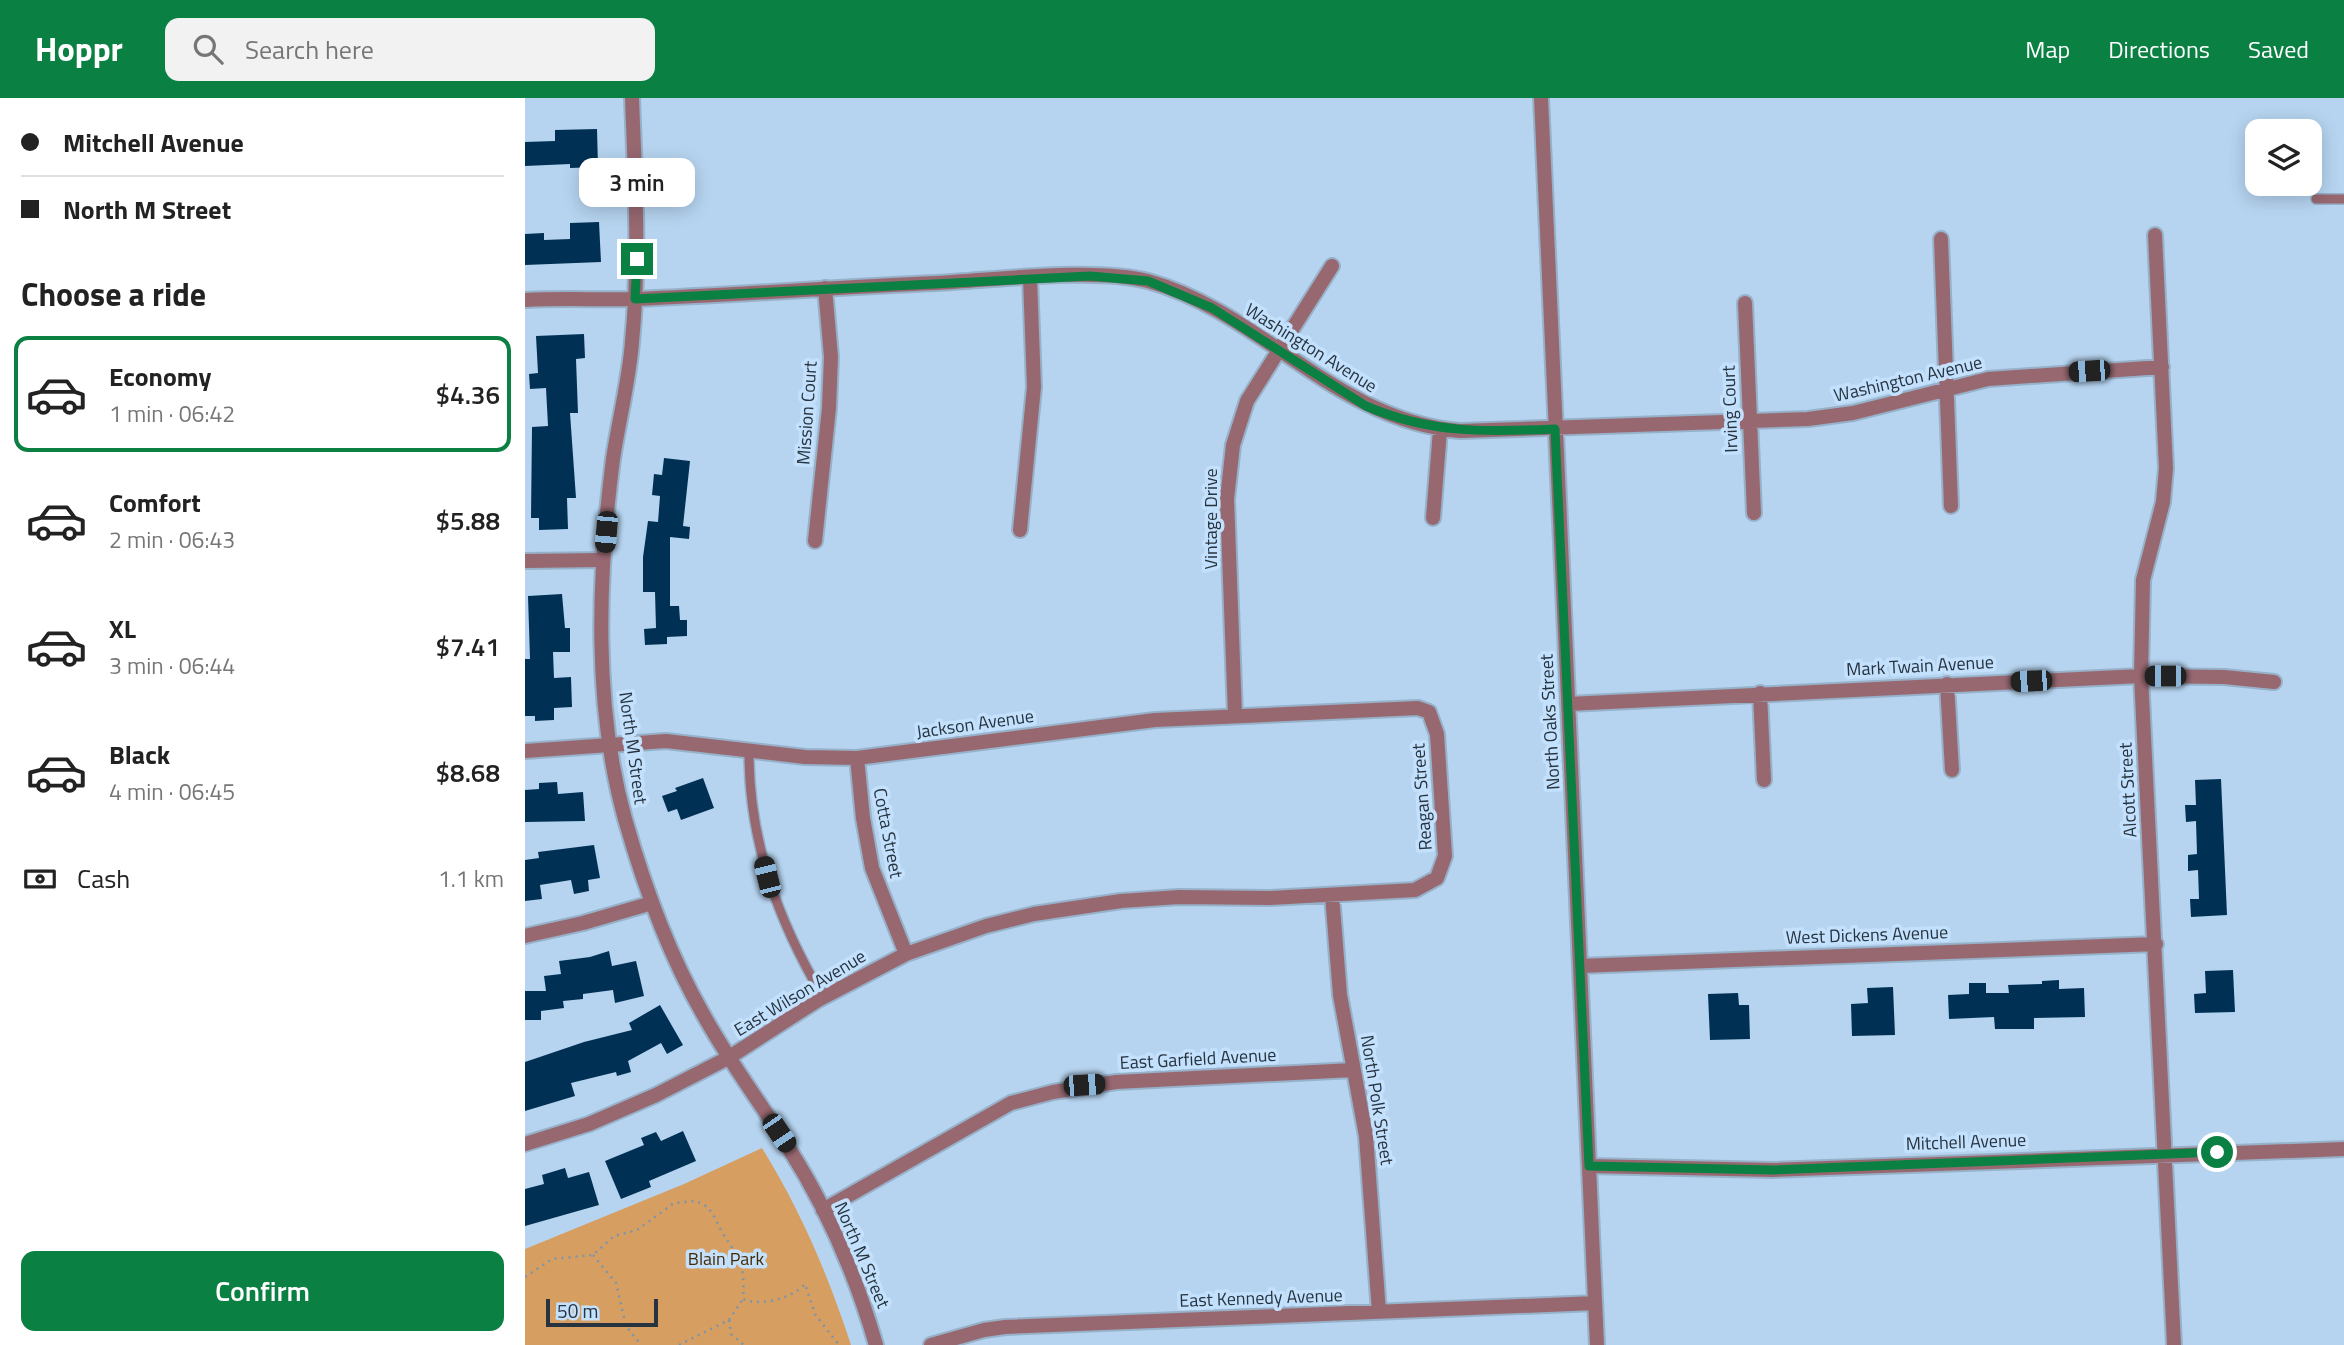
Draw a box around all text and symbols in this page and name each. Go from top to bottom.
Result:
search box [165,18,655,81]
text: Hoppr [35,24,123,74]
icon: search [189,30,227,68]
text: Search here [245,30,374,69]
text: Map [2025,31,2070,67]
text: Directions [2108,31,2210,67]
text: Saved [2248,31,2309,67]
map controls [2245,119,2322,196]
button: layers [2245,119,2322,196]
text: Mitchell Avenue [63,123,244,162]
callout: 3 min [579,158,695,206]
text: 3 min [609,165,665,200]
text: North M Street [63,190,231,229]
route end [621,243,653,275]
text: Choose a ride [21,270,206,318]
street label: Washington Avenue [1240,296,1383,399]
street label: Washington Avenue [1831,348,1985,409]
text: Economy [109,357,211,396]
street label: Mission Court [789,359,824,466]
car [2068,359,2111,383]
icon: car [25,363,88,426]
street label: Irving Court [1714,364,1745,453]
text: $4.36 [436,375,500,414]
text: 1 min · 06:42 [109,396,235,431]
street label: Vintage Drive [1197,468,1224,570]
text: Comfort [109,483,201,522]
icon: car [25,489,88,552]
text: $5.88 [436,501,500,540]
car [594,510,619,554]
text: 2 min · 06:43 [109,522,235,557]
text: XL [109,609,136,648]
icon: car [25,615,88,678]
text: $7.41 [436,627,500,666]
text: 3 min · 06:44 [109,648,235,683]
street label: Mark Twain Avenue [1846,648,1994,683]
street label: North Oaks Street [1532,653,1567,791]
car [2145,666,2187,687]
car [2010,669,2053,693]
street label: North M Street [612,690,655,807]
street label: Jackson Avenue [914,702,1035,745]
text: Black [109,735,170,774]
icon: car [25,741,88,804]
street label: Alcott Street [2111,741,2143,838]
street label: Reagan Street [1404,742,1439,852]
text: $8.68 [436,753,500,792]
text: 4 min · 06:45 [109,774,235,809]
street label: Cotta Street [867,786,911,881]
car [752,854,783,900]
text: Cash [77,859,130,898]
icon: cash [21,860,59,898]
text: 1.1 km [438,861,504,896]
street label: West Dickens Avenue [1785,918,1949,951]
street label: East Wilson Avenue [729,943,871,1043]
street label: North Polk Street [1354,1033,1401,1167]
street label: East Garfield Avenue [1119,1041,1277,1076]
car [1063,1073,1106,1097]
car [759,1110,800,1156]
street label: Mitchell Avenue [1905,1126,2027,1157]
route start [2201,1136,2233,1168]
street label: North M Street [828,1197,897,1313]
park label: Blain Park [688,1245,765,1272]
button: Confirm [21,1251,504,1331]
street label: East Kennedy Avenue [1179,1281,1343,1314]
scale bar [546,1296,658,1328]
text: 50 m [557,1296,598,1325]

